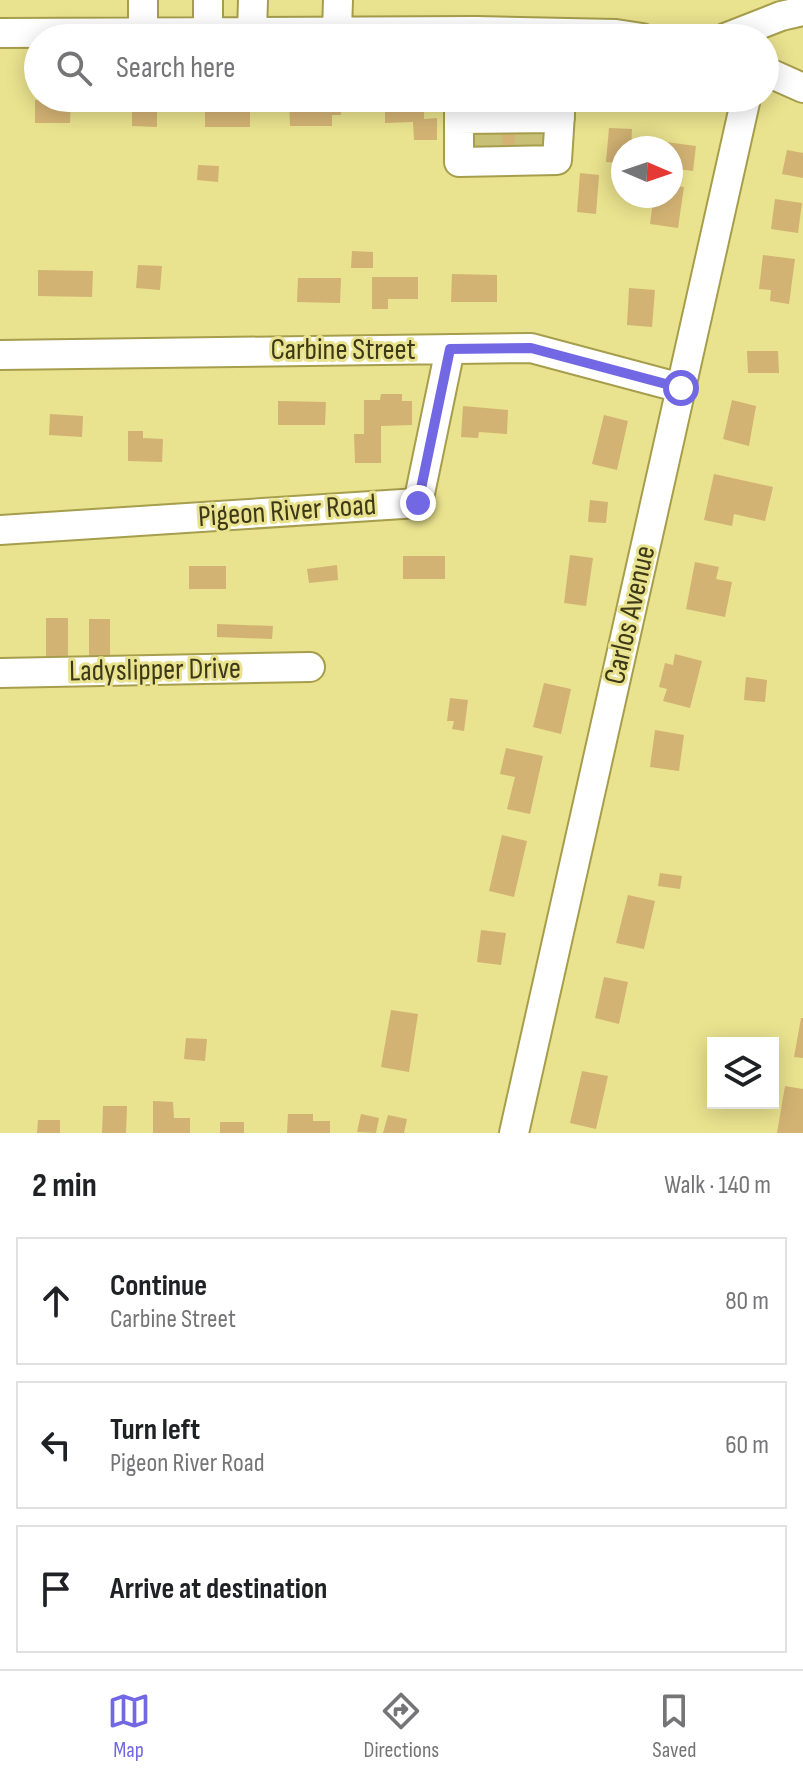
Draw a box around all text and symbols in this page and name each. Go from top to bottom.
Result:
search box [24,24,779,112]
icon: search [52,46,96,90]
text: Search here [116,50,235,86]
north arrow [611,136,683,208]
street label: Carbine Street [270,332,416,368]
route start [663,370,699,406]
route end [400,485,436,521]
street label: Pigeon River Road [197,487,377,535]
street label: Carlos Avenue [597,542,663,688]
street label: Ladyslipper Drive [69,651,241,689]
map controls [707,1037,779,1109]
button: layers [707,1037,779,1109]
text: 2 min [32,1165,97,1206]
text: Walk · 140 m [664,1170,771,1201]
text: Continue [110,1268,207,1304]
icon: ahead [34,1279,78,1323]
text: 80 m [725,1286,769,1317]
text: Carbine Street [110,1304,236,1335]
text: Turn left [110,1412,200,1448]
icon: left [34,1423,78,1467]
text: 60 m [725,1430,769,1461]
text: Pigeon River Road [110,1448,265,1479]
icon: arrive [34,1567,78,1611]
text: Arrive at destination [110,1571,327,1607]
tab: Map [107,1689,151,1764]
tab: Directions [364,1689,439,1764]
tab: Saved [652,1689,696,1764]

